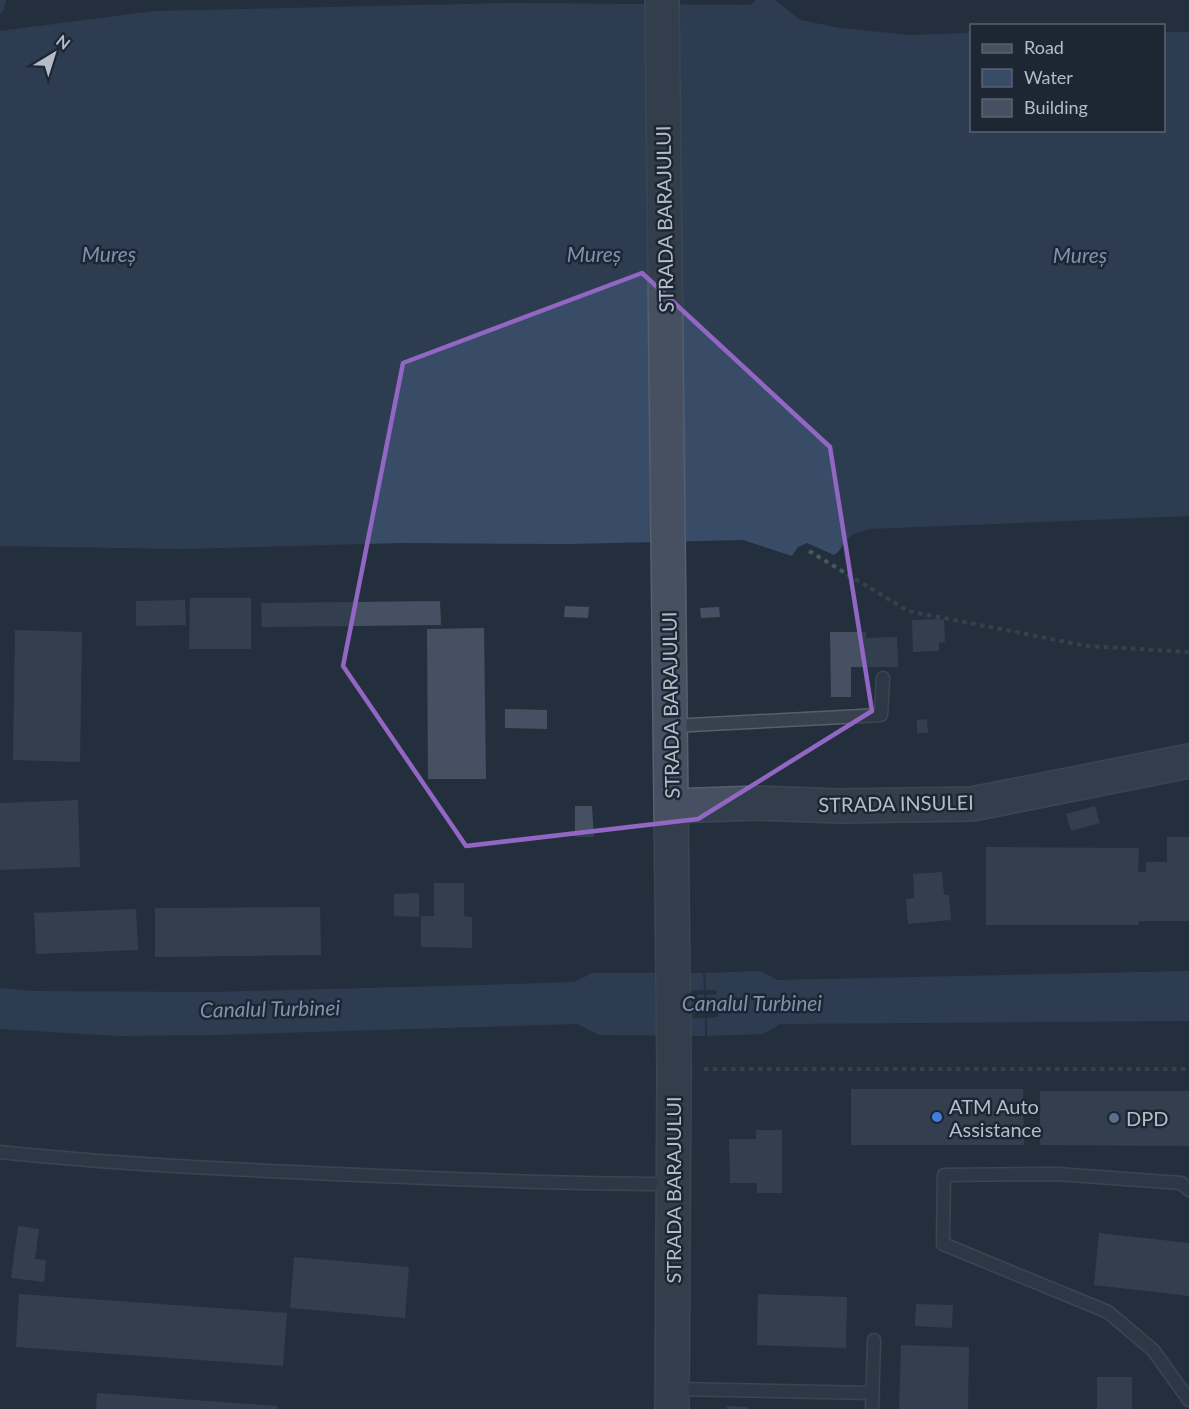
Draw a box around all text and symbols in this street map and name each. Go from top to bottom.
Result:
north arrow [24,24,84,84]
legend [970,24,1165,132]
text: N [53,31,74,53]
text: Road [1024,36,1064,58]
text: Water [1024,66,1073,88]
text: Building [1024,96,1088,118]
street label: STRADA BARAJULUI [650,125,678,313]
water label: Mureș [82,241,136,266]
water label: Mureș [567,241,621,266]
water label: Mureș [1053,242,1107,267]
street label: STRADA BARAJULUI [656,611,684,799]
street label: STRADA INSULEI [818,790,974,816]
water label: Canalul Turbinei [682,990,822,1015]
water label: Canalul Turbinei [200,994,341,1022]
place label: ATM Auto Assistance [949,1094,1042,1141]
street label: STRADA BARAJULUI [661,1096,685,1284]
place label: DPD [1126,1106,1168,1130]
marker: ATM Auto Assistance [930,1110,944,1124]
marker: DPD [1107,1111,1121,1125]

